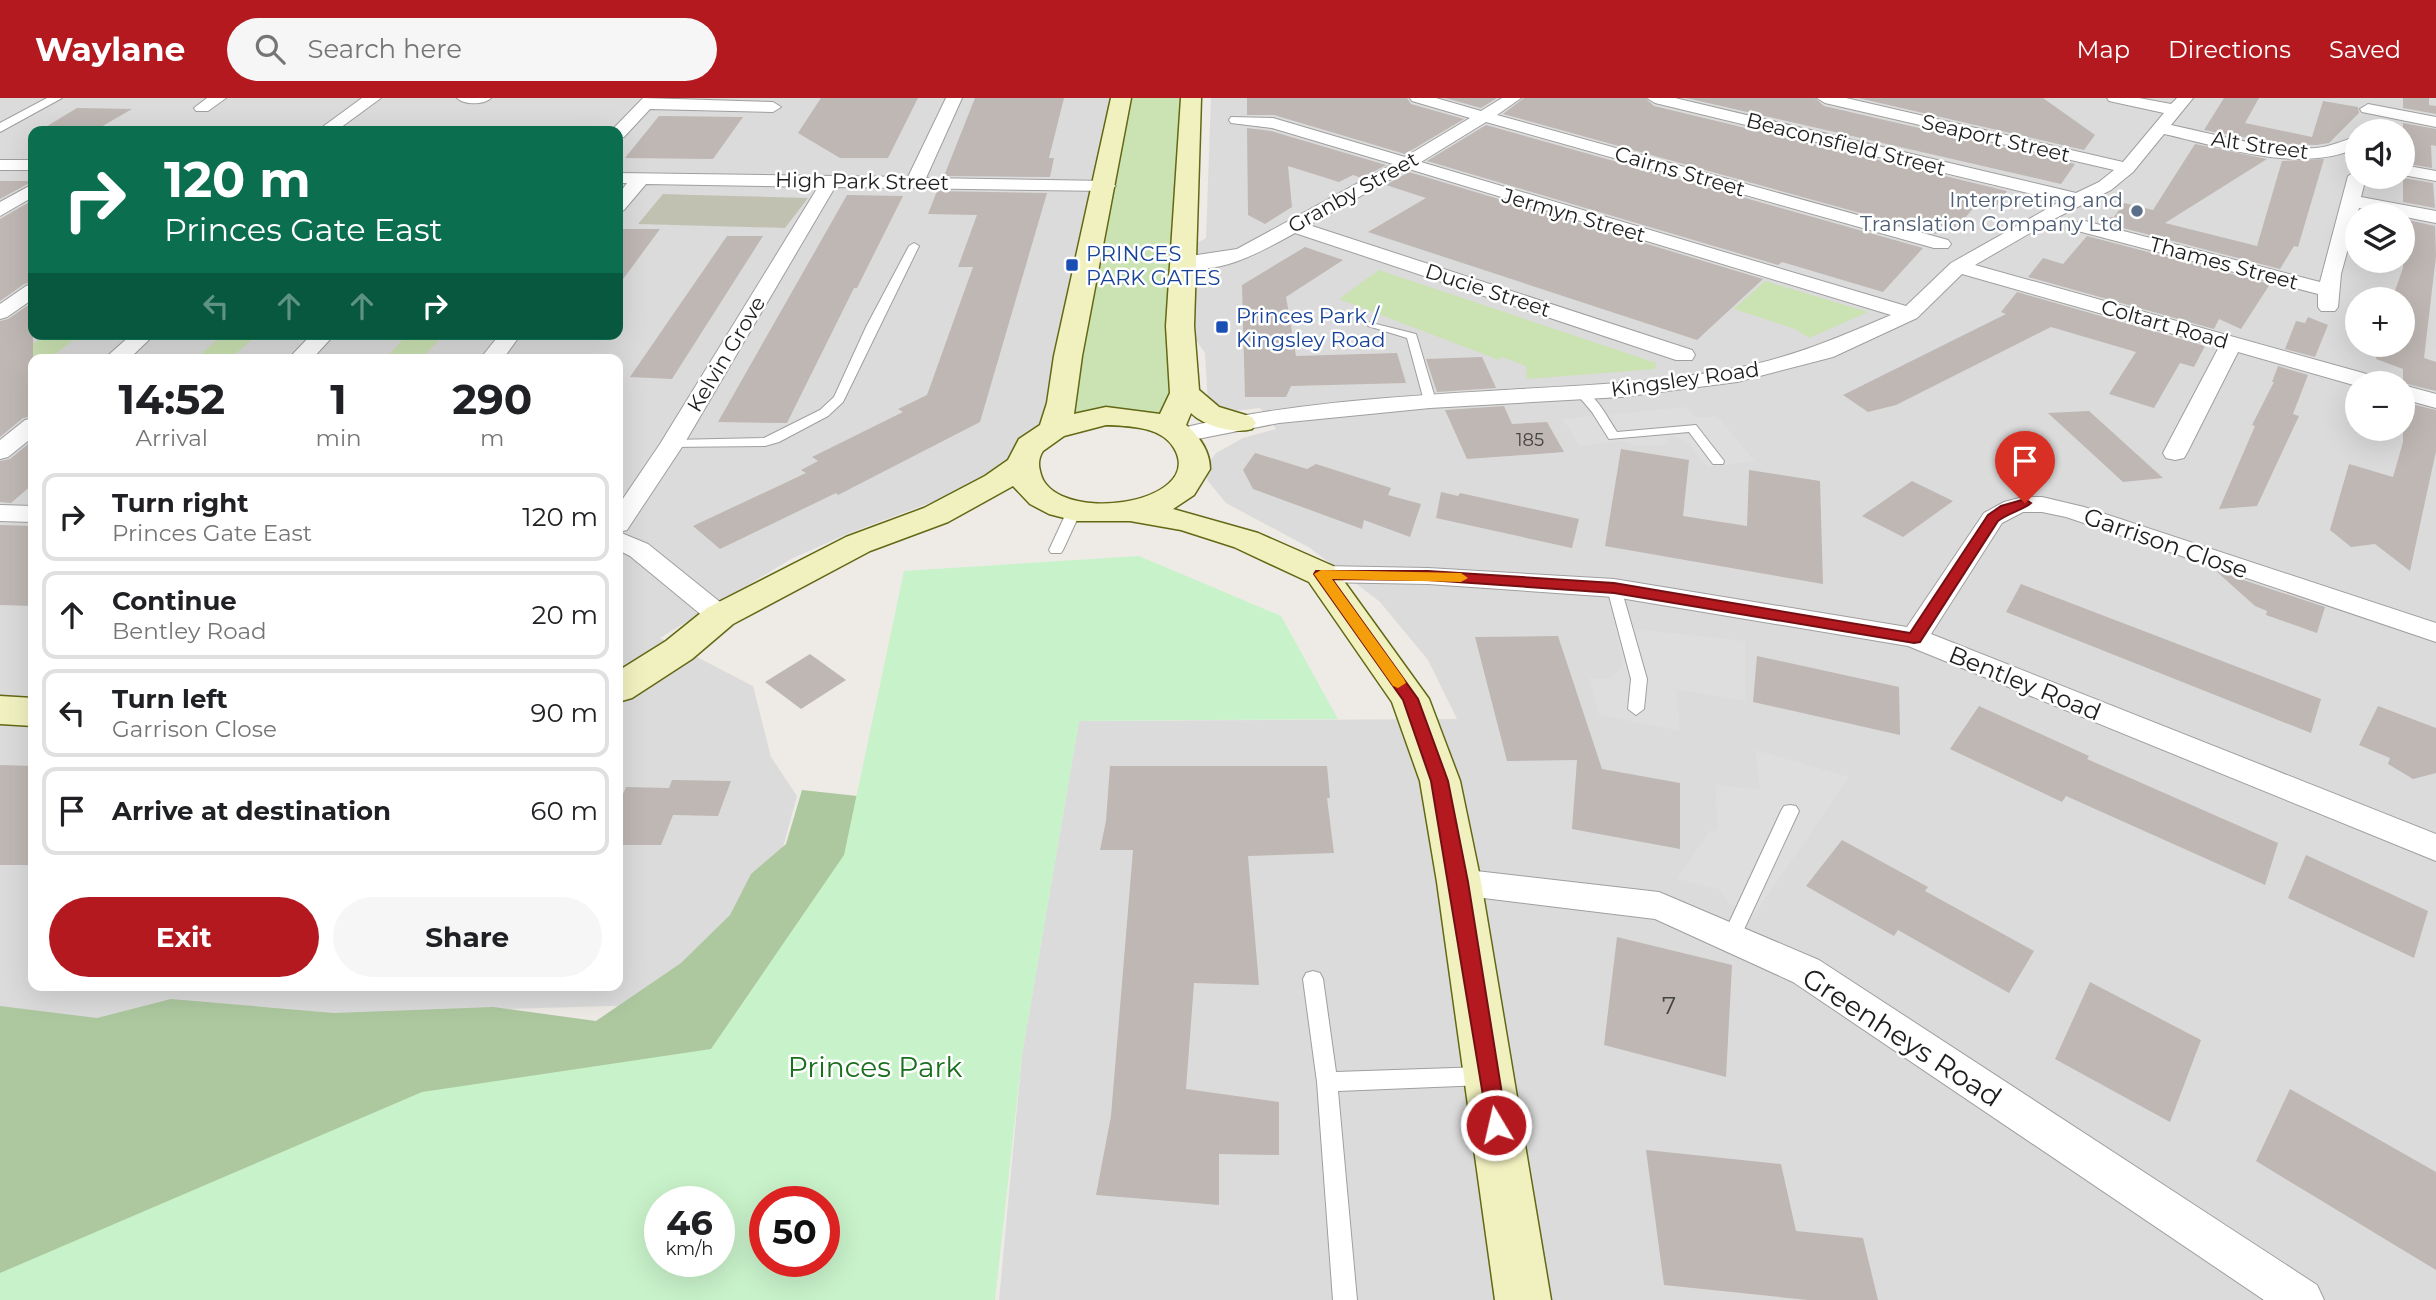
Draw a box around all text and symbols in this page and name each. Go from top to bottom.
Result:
search box [227,18,717,81]
text: Waylane [35,29,185,69]
icon: search [251,30,289,68]
text: Search here [307,33,462,65]
text: Map [2077,35,2130,64]
text: Directions [2168,35,2291,64]
text: Saved [2329,35,2401,64]
street label: Beaconsfield Street [1744,107,1948,181]
street label: Seaport Street [1919,109,2073,167]
map controls [2345,119,2415,441]
button: sound [2345,119,2415,189]
street label: Alt Street [2210,126,2310,164]
street label: Cairns Street [1612,140,1748,202]
street label: Granby Street [1284,146,1422,238]
text: 120 m [164,150,311,209]
icon: right [49,154,140,245]
street label: High Park Street [775,167,949,195]
street label: Jermyn Street [1498,182,1649,247]
place label: Interpreting and Translation Company Ltd [1860,187,2123,236]
marker: Interpreting and Translation Company Ltd [2129,203,2145,219]
button: layers [2345,203,2415,273]
text: Princes Gate East [164,210,443,249]
street label: Thames Street [2147,231,2301,295]
place label: PRINCES PARK GATES [1086,241,1220,290]
marker: PRINCES PARK GATES [1064,257,1080,273]
street label: Ducie Street [1422,258,1554,322]
icon: left [197,287,235,325]
icon: ahead [270,287,308,325]
icon: ahead [343,287,381,325]
icon: right [416,287,454,325]
button: + [2345,287,2415,357]
street label: Kelvin Grove [682,292,770,416]
street label: Coltart Road [2098,294,2232,354]
place label: Princes Park / Kingsley Road [1236,303,1385,352]
marker: Princes Park / Kingsley Road [1214,319,1230,335]
street label: Kingsley Road [1609,356,1761,402]
button: − [2345,371,2415,441]
text: 14:52 [119,373,225,425]
text: 1 [330,373,347,425]
text: 290 [452,373,532,425]
text: Arrival [135,424,208,452]
text: min [316,424,362,452]
text: m [480,424,505,452]
house number: 185 [1516,429,1544,451]
pin [1995,431,2055,503]
icon: arrive [2006,442,2044,480]
text: Turn right [112,487,248,519]
icon: right [53,498,91,536]
text: 120 m [522,501,598,533]
street label: Garrison Close [2080,501,2252,585]
text: Princes Gate East [112,519,312,547]
text: Continue [112,585,237,617]
icon: ahead [53,596,91,634]
text: 20 m [532,599,598,631]
text: Bentley Road [112,617,267,645]
street label: Bentley Road [1945,639,2105,727]
text: Turn left [112,683,228,715]
icon: left [53,694,91,732]
text: 90 m [531,697,598,729]
text: Garrison Close [112,715,277,743]
icon: arrive [53,792,91,830]
text: Arrive at destination [112,795,391,827]
text: 60 m [531,795,598,827]
button: Exit [49,897,319,977]
button: Share [333,897,602,977]
street label: Greenheys Road [1796,960,2008,1114]
house number: 7 [1662,991,1676,1020]
park label: Princes Park [788,1050,962,1084]
position arrow [1459,1088,1533,1162]
speed limit sign: 50 [749,1186,840,1277]
text: 46 [666,1201,713,1244]
text: km/h [665,1238,714,1260]

